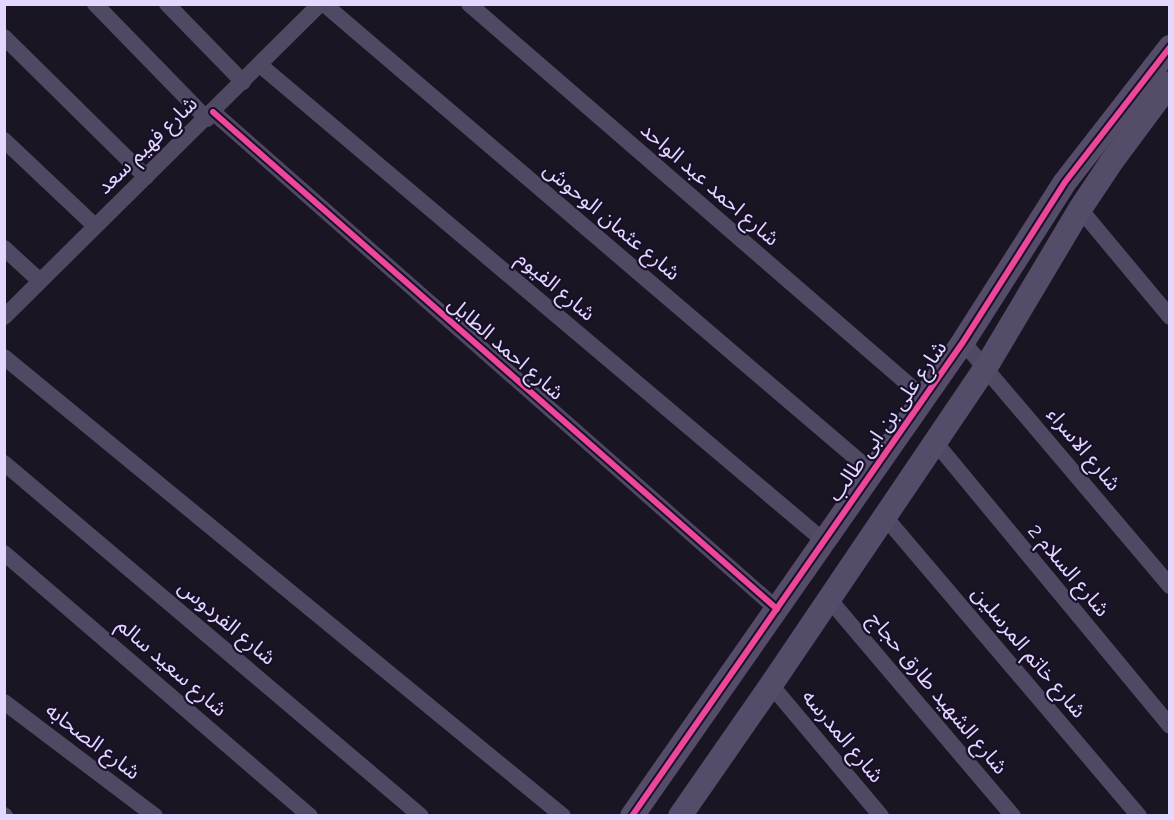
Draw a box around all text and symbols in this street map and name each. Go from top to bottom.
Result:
street label: شارع فهيم سعد [91,91,204,201]
street label: شارع احمد عبد الواحد [634,117,785,253]
street label: شارع عثمان الوحوش [537,156,686,287]
street label: شارع الفيوم [509,245,601,329]
street label: شارع احمد الطايل [441,290,569,407]
street label: شارع على بن ابى طالب [822,336,954,508]
street label: شارع الاسراء [1040,402,1127,497]
street label: شارع السلام 2 [1020,518,1115,624]
street label: شارع الفردوس [172,574,281,672]
street label: شارع خاتم المرسلين [965,581,1092,725]
street label: شارع الشهيد طارق حجاج [861,607,1013,781]
street label: شارع سعيد سالم [110,612,233,724]
street label: شارع المدرسه [795,684,890,789]
street label: شارع الصحابه [39,697,146,787]

